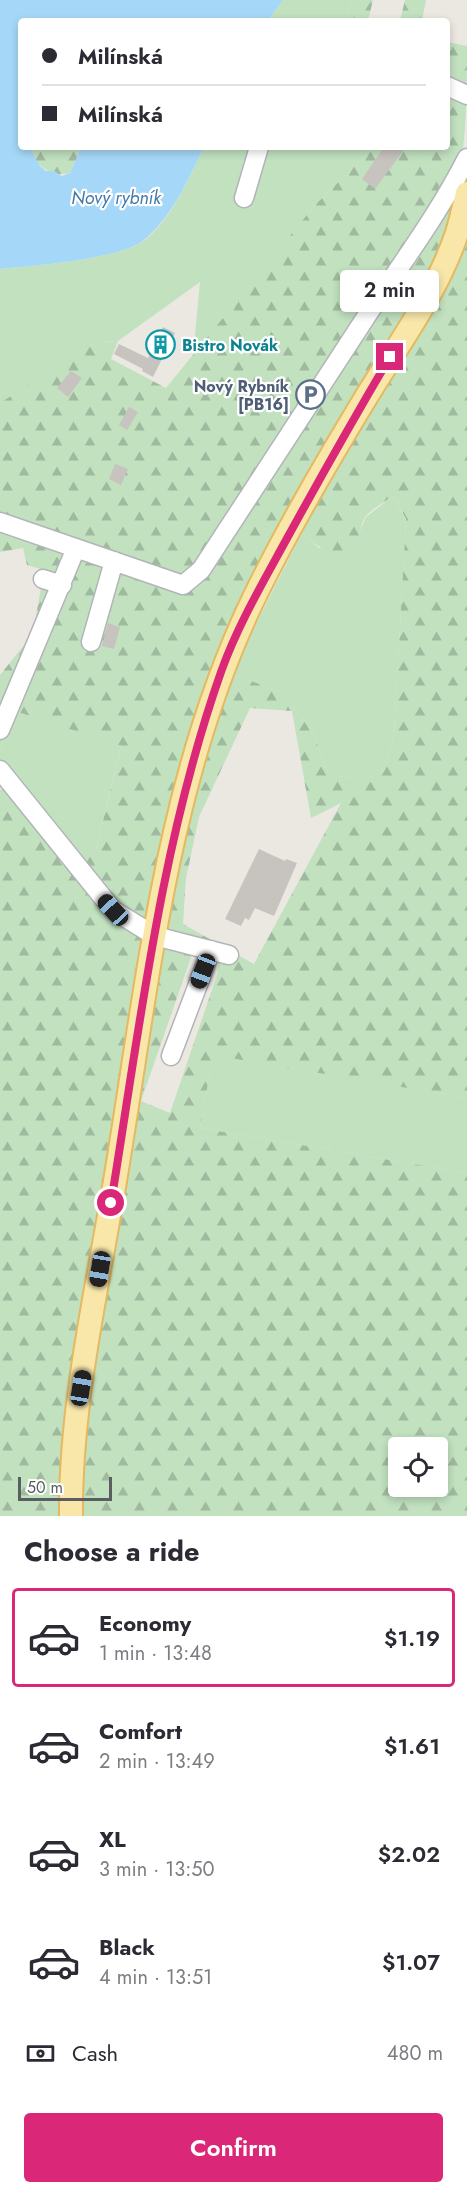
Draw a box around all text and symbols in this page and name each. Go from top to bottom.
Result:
text: Milínská [78,40,163,72]
text: Milínská [78,98,163,130]
water label: Nový rybník [71,185,162,211]
callout: 2 min [340,270,440,312]
text: 2 min [364,276,415,305]
building icon: Bistro Novák [145,329,177,361]
place label: Bistro Novák [182,334,279,357]
route end [376,343,403,370]
place label: Nový Rybník [PB16] [194,375,290,416]
parking icon: Nový Rybník [PB16] [294,379,326,411]
car [94,891,132,929]
car [188,951,218,991]
route start [97,1189,124,1216]
car [88,1250,112,1288]
car [69,1369,93,1407]
map controls [388,1437,448,1497]
button: locate [388,1437,448,1497]
scale bar [18,1474,112,1502]
text: 50 m [27,1476,63,1499]
text: Choose a ride [24,1532,199,1571]
text: Economy [99,1607,191,1639]
icon: car [27,1611,81,1665]
text: $1.19 [384,1622,440,1654]
text: 1 min · 13:48 [99,1639,212,1668]
text: Comfort [99,1715,182,1747]
icon: car [27,1719,81,1773]
text: $1.61 [384,1730,440,1762]
text: 2 min · 13:49 [99,1747,215,1776]
text: XL [99,1823,126,1855]
icon: car [27,1827,81,1881]
text: $2.02 [378,1838,440,1870]
text: 3 min · 13:50 [99,1855,214,1884]
text: Black [99,1931,155,1963]
icon: car [27,1935,81,1989]
text: $1.07 [382,1946,440,1978]
text: 4 min · 13:51 [99,1963,212,1992]
icon: cash [24,2037,57,2070]
text: Cash [72,2037,118,2069]
text: 480 m [387,2039,443,2068]
button: Confirm [24,2113,443,2182]

